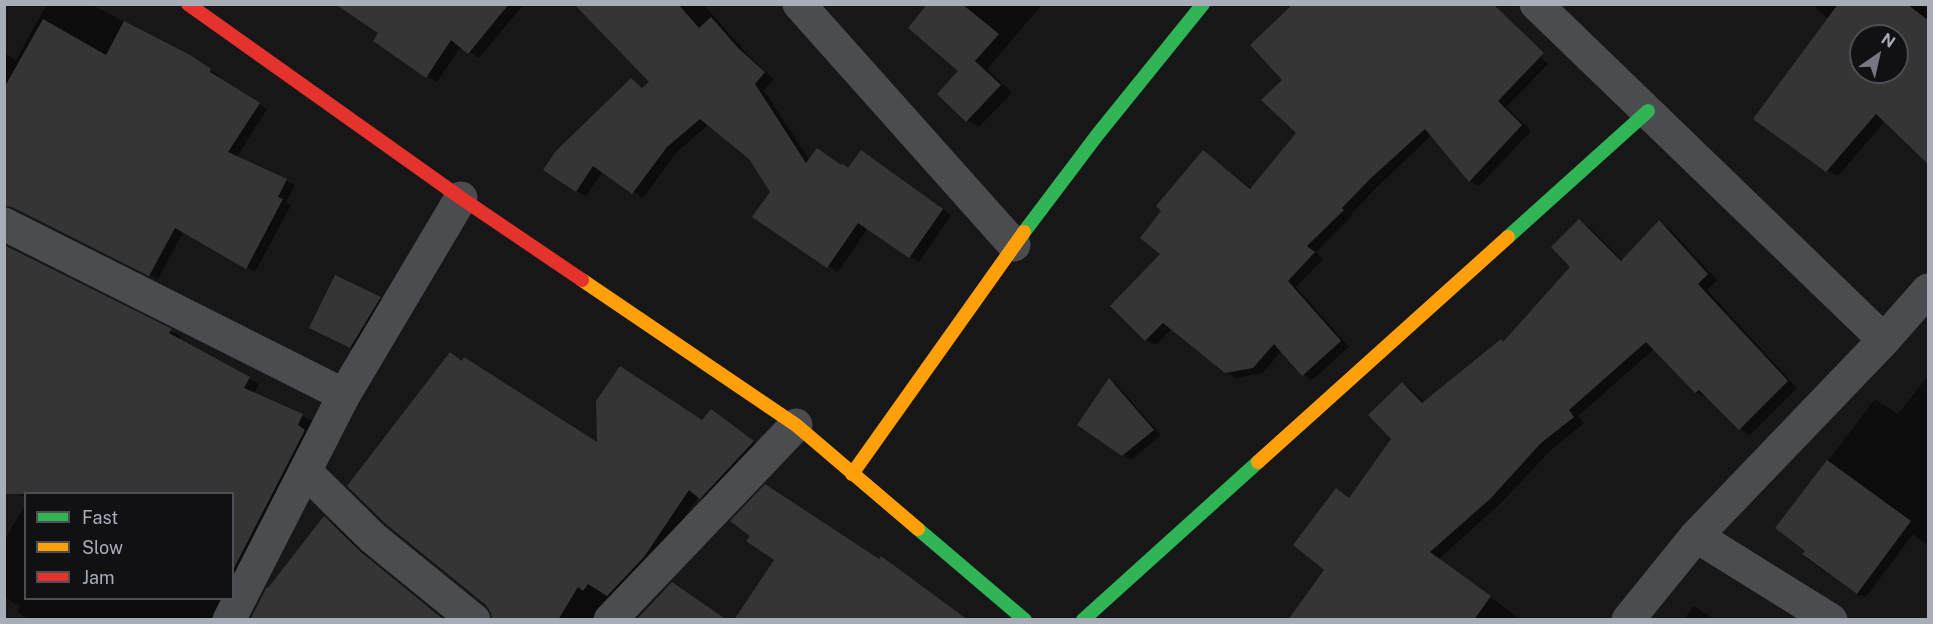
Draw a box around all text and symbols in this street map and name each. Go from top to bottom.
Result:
north arrow [1849,24,1909,84]
text: N [1878,29,1899,52]
legend [24,492,234,600]
text: Fast [82,507,118,528]
text: Slow [82,537,123,558]
text: Jam [82,567,115,588]

